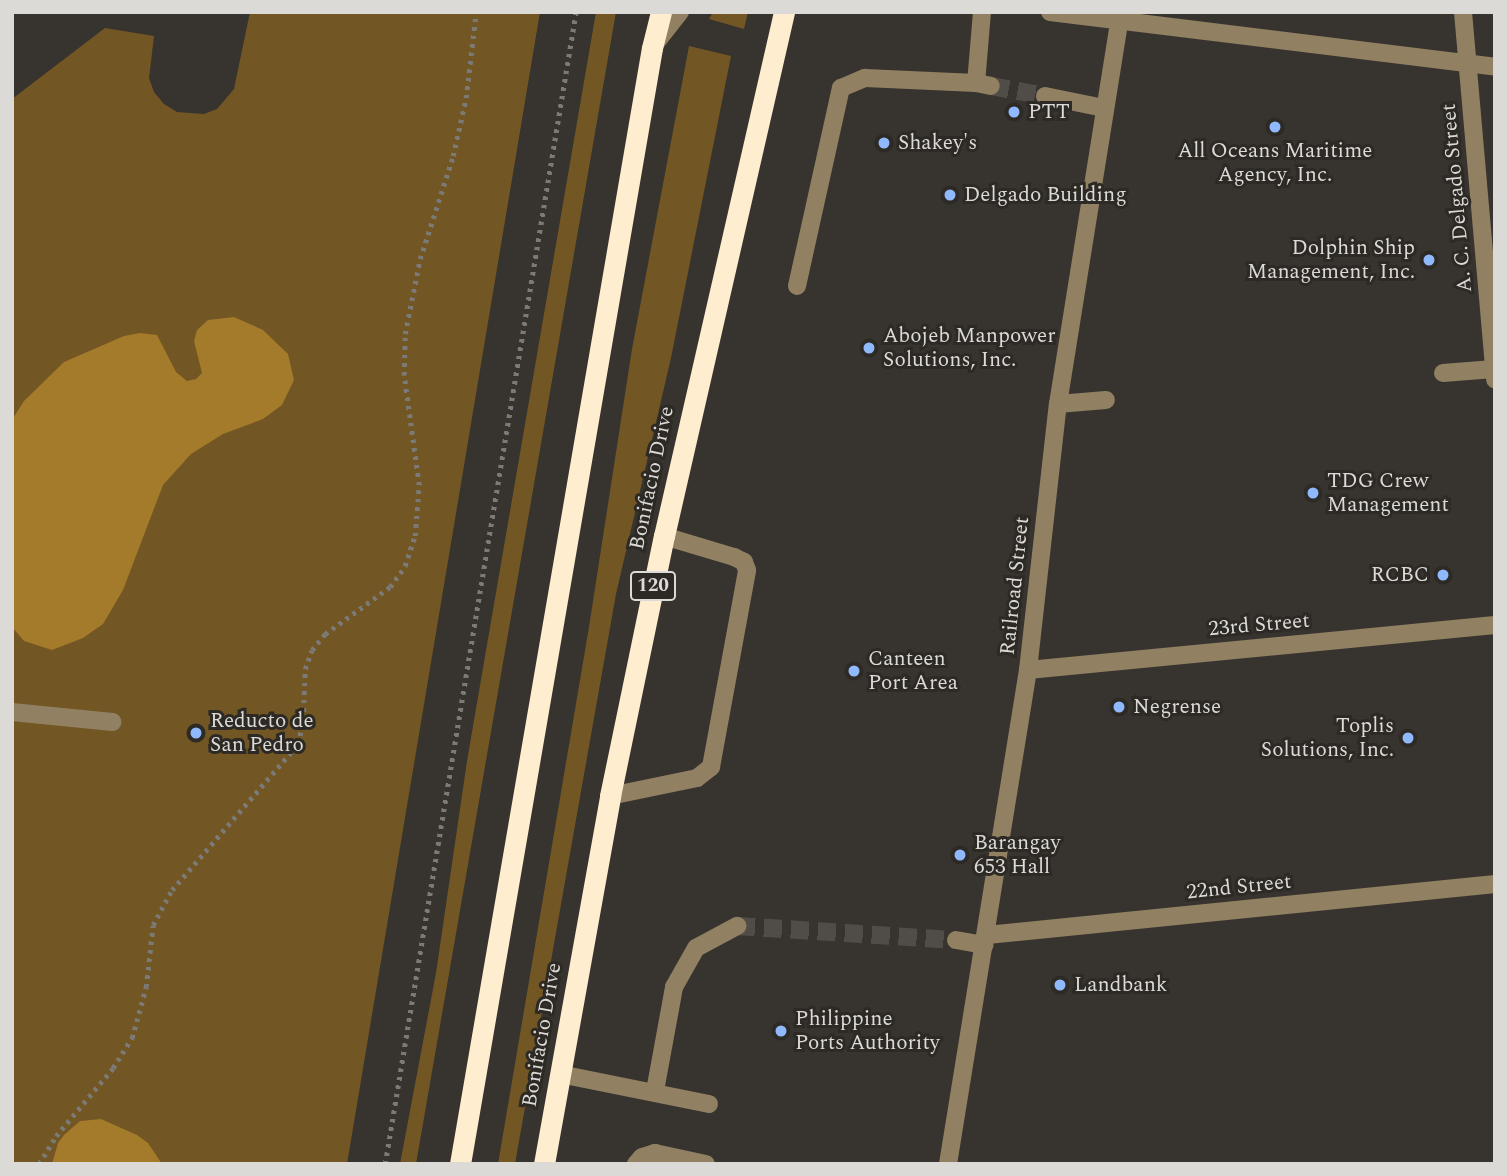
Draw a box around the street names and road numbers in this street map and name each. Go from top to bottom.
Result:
street label: A. C. Delgado Street [1436,102,1478,294]
street label: Bonifacio Drive [624,404,680,552]
street label: Railroad Street [995,515,1035,657]
road number: 120 [628,570,678,601]
street label: 23rd Street [1207,608,1311,642]
street label: 22nd Street [1185,869,1293,905]
street label: Bonifacio Drive [517,961,567,1109]

